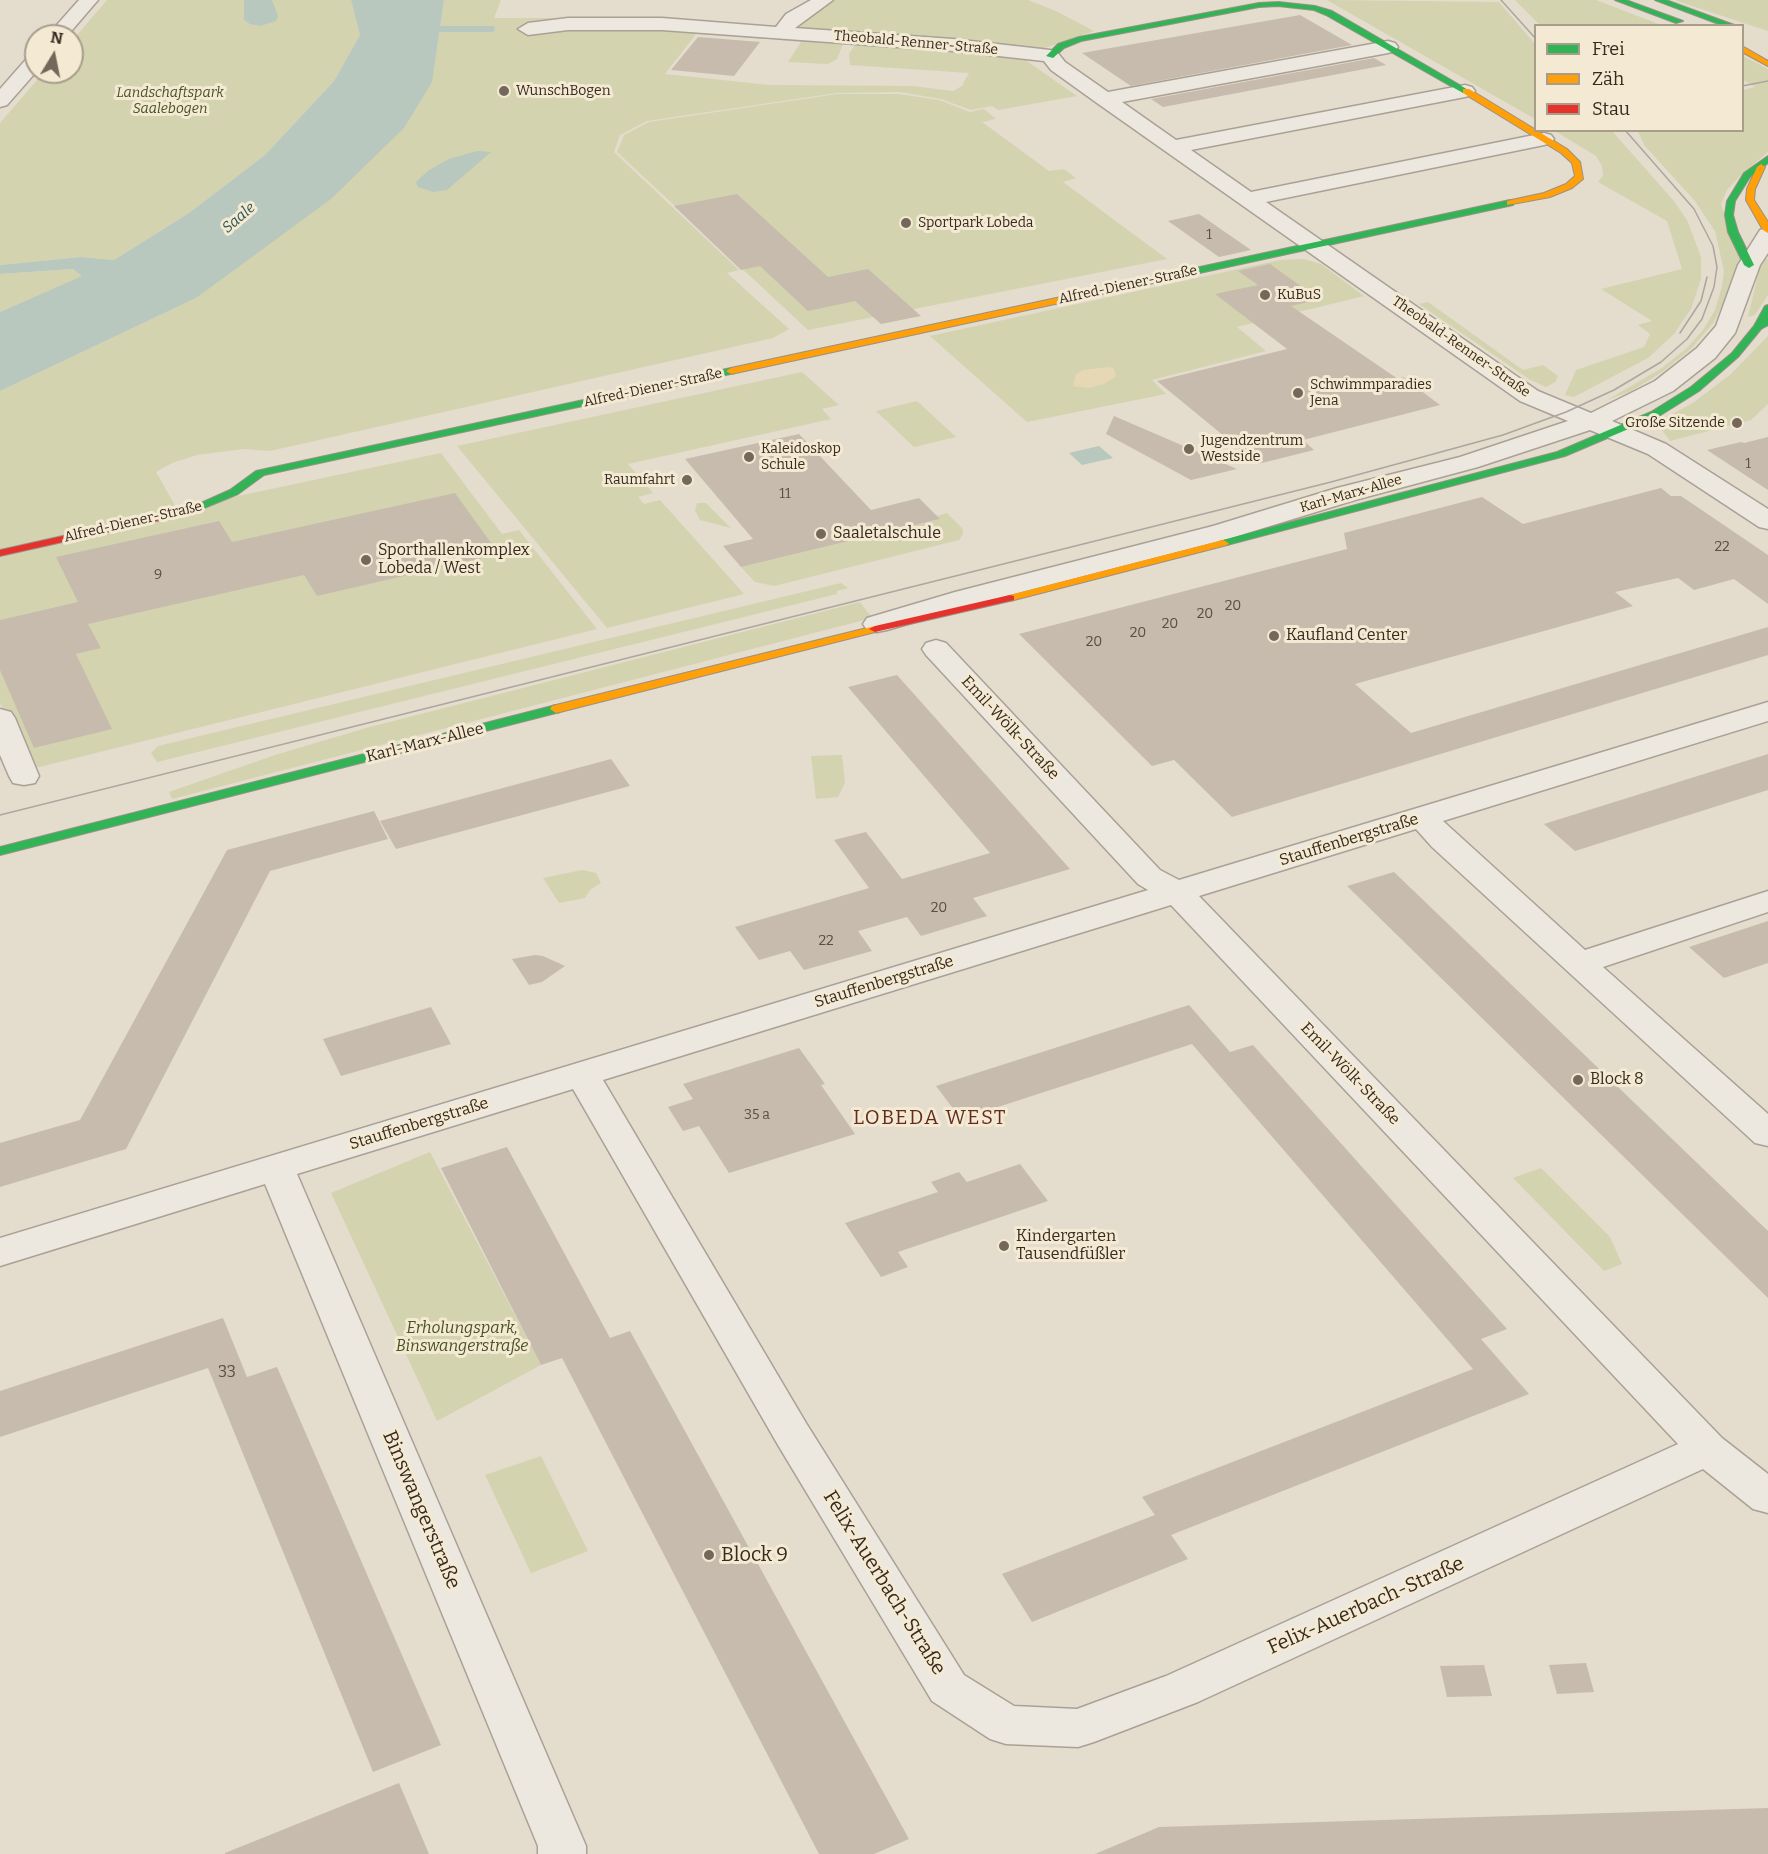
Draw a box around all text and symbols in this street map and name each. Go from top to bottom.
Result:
north arrow [24,24,84,84]
legend [1534,24,1744,132]
text: N [49,27,65,48]
street label: Theobald-Renner-Straße [833,27,999,59]
text: Frei [1592,38,1625,60]
text: Zäh [1592,68,1624,90]
place label: WunschBogen [516,83,611,99]
marker: WunschBogen [497,84,511,98]
park label: Landschaftspark Saalebogen [116,85,224,118]
text: Stau [1592,98,1630,120]
water label: Saale [219,199,259,237]
place label: Sportpark Lobeda [918,215,1033,231]
marker: Sportpark Lobeda [899,216,913,230]
house number: 1 [1206,227,1212,243]
street label: Alfred-Diener-Straße [1057,262,1199,308]
place label: KuBuS [1277,287,1321,303]
marker: KuBuS [1258,288,1272,302]
street label: Theobald-Renner-Straße [1389,293,1533,401]
street label: Alfred-Diener-Straße [582,365,724,411]
place label: Schwimmparadies Jena [1310,377,1432,410]
marker: Schwimmparadies Jena [1291,386,1305,400]
place label: Große Sitzende [1625,415,1725,431]
marker: Große Sitzende [1730,416,1744,430]
place label: Jugendzentrum Westside [1201,433,1303,466]
place label: Kaleidoskop Schule [761,441,841,473]
marker: Jugendzentrum Westside [1182,442,1196,456]
marker: Kaleidoskop Schule [742,450,756,464]
house number: 1 [1745,456,1751,472]
street label: Karl-Marx-Allee [1298,471,1404,517]
place label: Raumfahrt [604,472,675,488]
marker: Raumfahrt [680,473,694,487]
house number: 11 [779,486,791,502]
street label: Alfred-Diener-Straße [62,498,204,546]
place label: Saaletalschule [833,524,941,544]
marker: Saaletalschule [814,527,828,541]
house number: 22 [1714,539,1730,555]
place label: Sporthallenkomplex Lobeda / West [378,541,530,579]
marker: Sporthallenkomplex Lobeda / West [359,553,373,567]
house number: 9 [154,567,162,583]
house number: 20 [1225,598,1241,614]
house number: 20 [1197,606,1213,622]
house number: 20 [1162,616,1178,632]
house number: 20 [1130,625,1146,641]
place label: Kaufland Center [1286,626,1407,646]
marker: Kaufland Center [1267,629,1281,643]
house number: 20 [1086,634,1102,650]
street label: Emil-Wölk-Straße [957,672,1063,784]
street label: Karl-Marx-Allee [364,719,486,767]
street label: Stauffenbergstraße [1277,810,1421,870]
house number: 20 [931,900,947,916]
house number: 22 [818,933,834,949]
street label: Stauffenbergstraße [812,952,956,1012]
street label: Emil-Wölk-Straße [1296,1019,1404,1129]
place label: Block 8 [1590,1070,1644,1090]
marker: Block 8 [1571,1073,1585,1087]
street label: Stauffenbergstraße [347,1094,491,1154]
district label: LOBEDA WEST [853,1106,1007,1130]
house number: 35 a [744,1107,770,1123]
place label: Kindergarten Tausendfüßler [1016,1227,1125,1265]
marker: Kindergarten Tausendfüßler [997,1239,1011,1253]
park label: Erholungspark, Binswangerstraße [396,1319,528,1357]
house number: 33 [218,1363,236,1383]
street label: Binswangerstraße [377,1427,465,1593]
street label: Felix-Auerbach-Straße [818,1487,950,1679]
place label: Block 9 [721,1543,788,1567]
marker: Block 9 [702,1548,716,1562]
street label: Felix-Auerbach-Straße [1264,1552,1468,1660]

